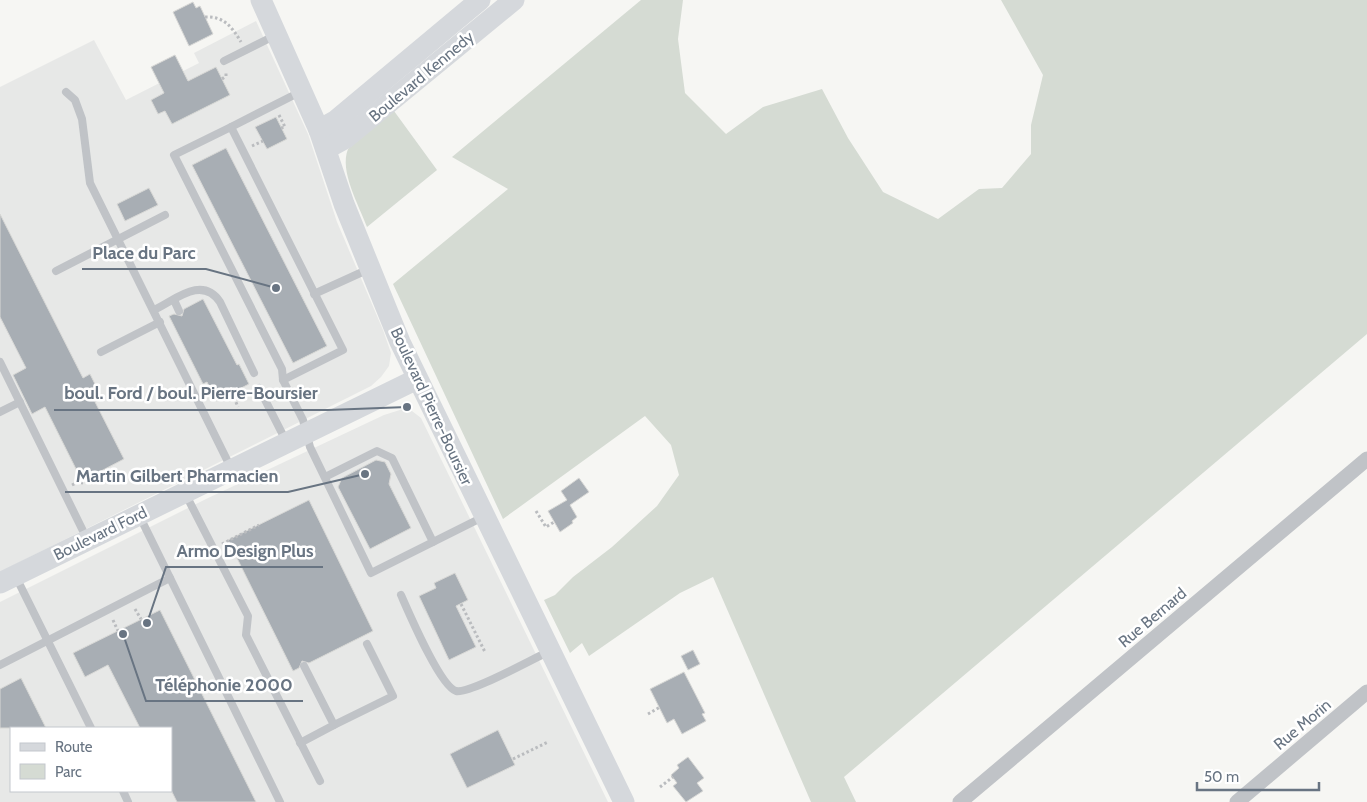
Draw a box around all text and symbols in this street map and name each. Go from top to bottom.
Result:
street label: Boulevard Kennedy [365,27,478,126]
callout: Place du Parc [82,236,206,269]
text: Place du Parc [92,242,196,264]
street label: Boulevard Pierre-Boursier [387,324,477,489]
callout: boul. Ford / boul. Pierre-Boursier [54,377,328,410]
text: boul. Ford / boul. Pierre-Boursier [64,382,318,404]
callout: Martin Gilbert Pharmacien [65,459,288,492]
text: Martin Gilbert Pharmacien [76,465,278,487]
street label: Boulevard Ford [50,503,150,564]
callout: Armo Design Plus [166,534,323,567]
text: Armo Design Plus [176,540,314,562]
street label: Rue Bernard [1115,583,1190,651]
callout: Téléphonie 2000 [146,668,303,701]
text: Téléphonie 2000 [155,674,293,696]
street label: Rue Morin [1270,695,1335,754]
legend [10,727,172,792]
text: Route [55,738,93,756]
scale bar [1197,760,1320,792]
text: Parc [55,763,82,781]
text: 50 m [1204,768,1239,786]

